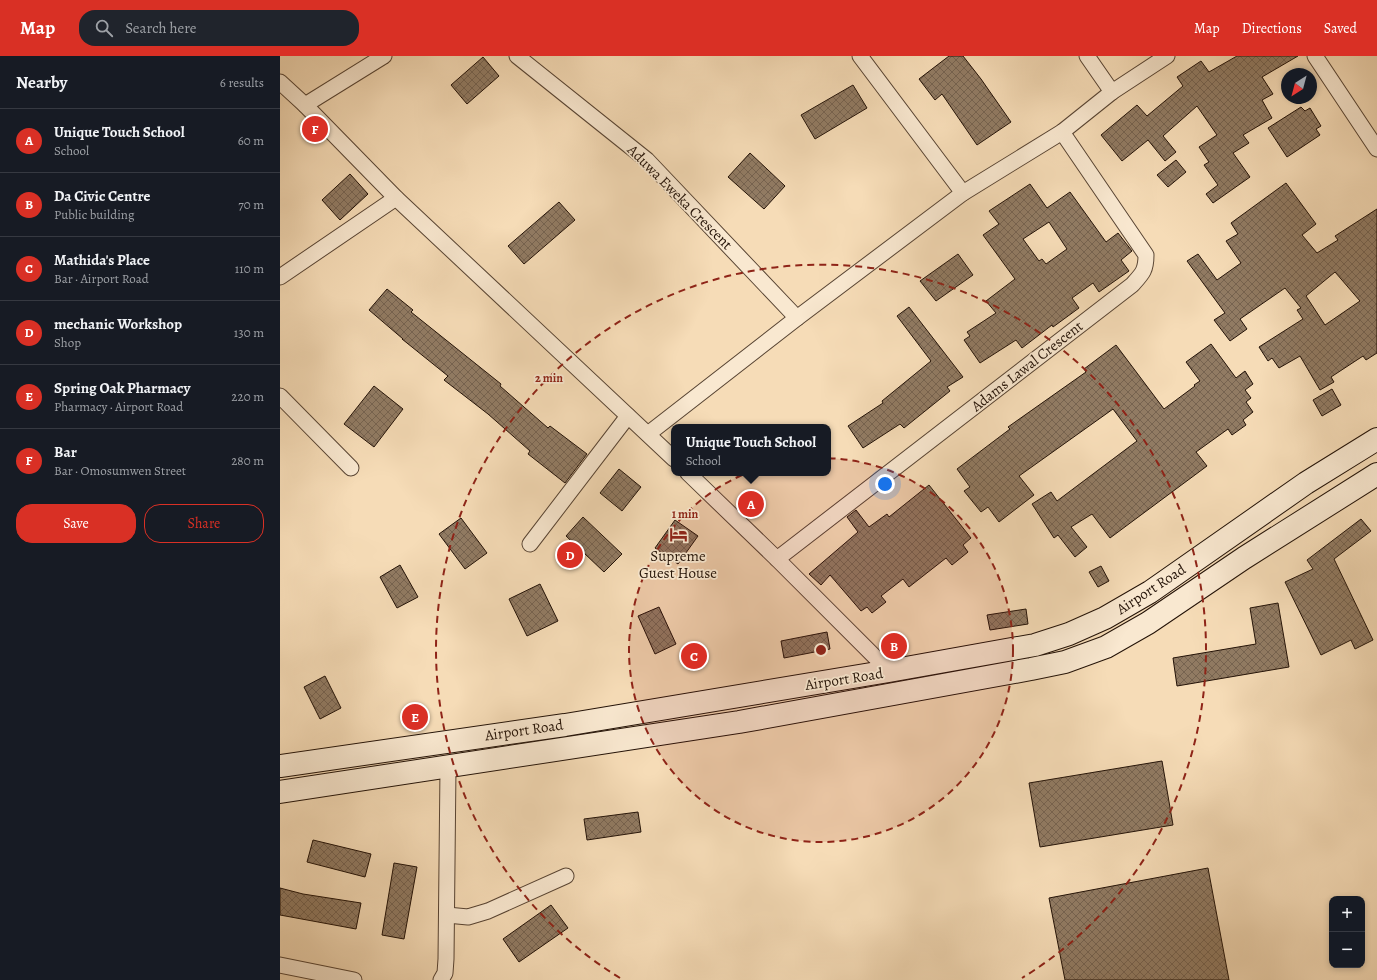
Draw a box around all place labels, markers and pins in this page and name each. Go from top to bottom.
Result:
pin: F [302,114,328,144]
pin: A [738,489,764,519]
hotel icon: Supreme Guest House [668,525,688,545]
pin: D [557,540,583,570]
place label: Supreme Guest House [639,546,717,583]
pin: B [881,631,907,661]
pin: C [681,641,707,671]
centre of rings [814,643,828,657]
pin: E [402,702,428,732]

